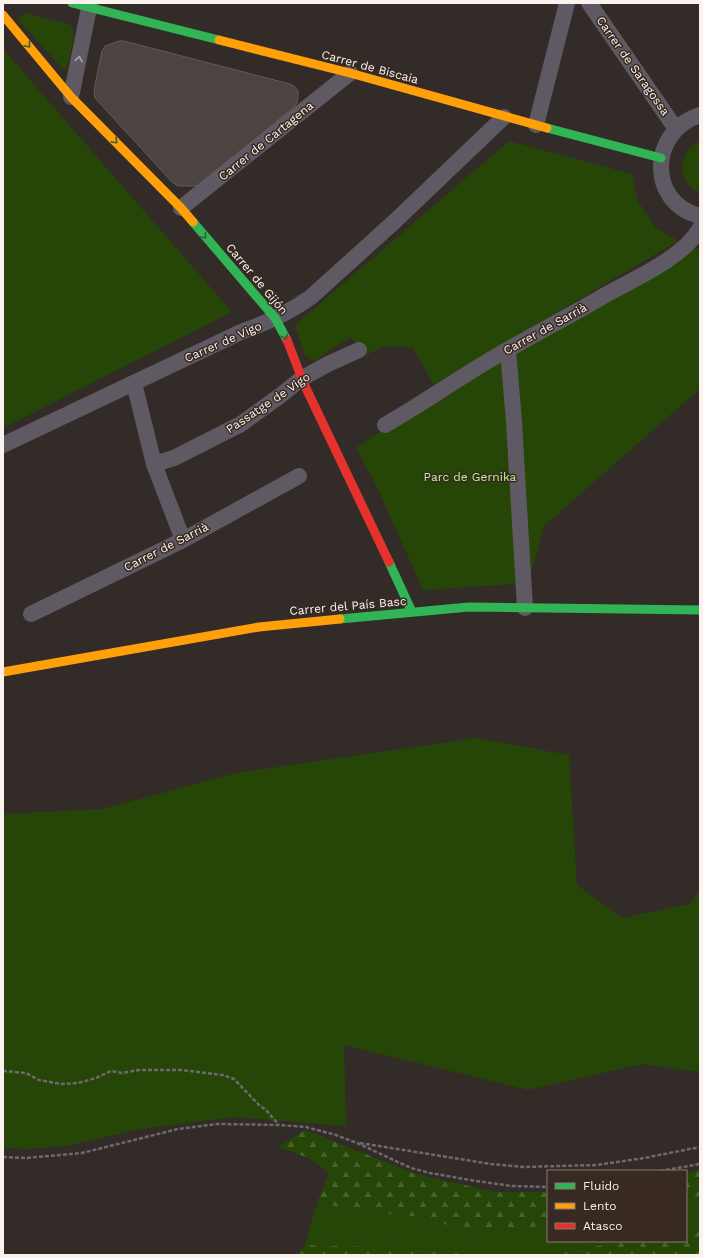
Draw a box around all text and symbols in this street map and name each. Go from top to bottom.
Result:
street label: Carrer de Saragossa [594,14,673,118]
one-way arrow [23,40,30,48]
street label: Carrer de Biscaia [320,47,420,87]
one-way arrow [74,56,82,62]
street label: Carrer de Cartagena [216,98,316,183]
one-way arrow [110,136,118,144]
one-way arrow [200,231,207,238]
street label: Carrer de Gijón [223,241,291,317]
street label: Carrer de Sarrià [501,300,589,358]
street label: Carrer de Vigo [182,319,264,365]
one-way arrow [281,333,289,340]
street label: Passatge de Vigo [223,370,313,436]
park label: Parc de Gernika [424,470,517,484]
street label: Carrer de Sarrià [121,520,211,574]
street label: Carrer del País Basc [289,594,407,618]
legend [547,1170,687,1242]
text: Fluido [583,1179,619,1193]
text: Lento [583,1199,617,1213]
text: Atasco [583,1219,623,1233]

